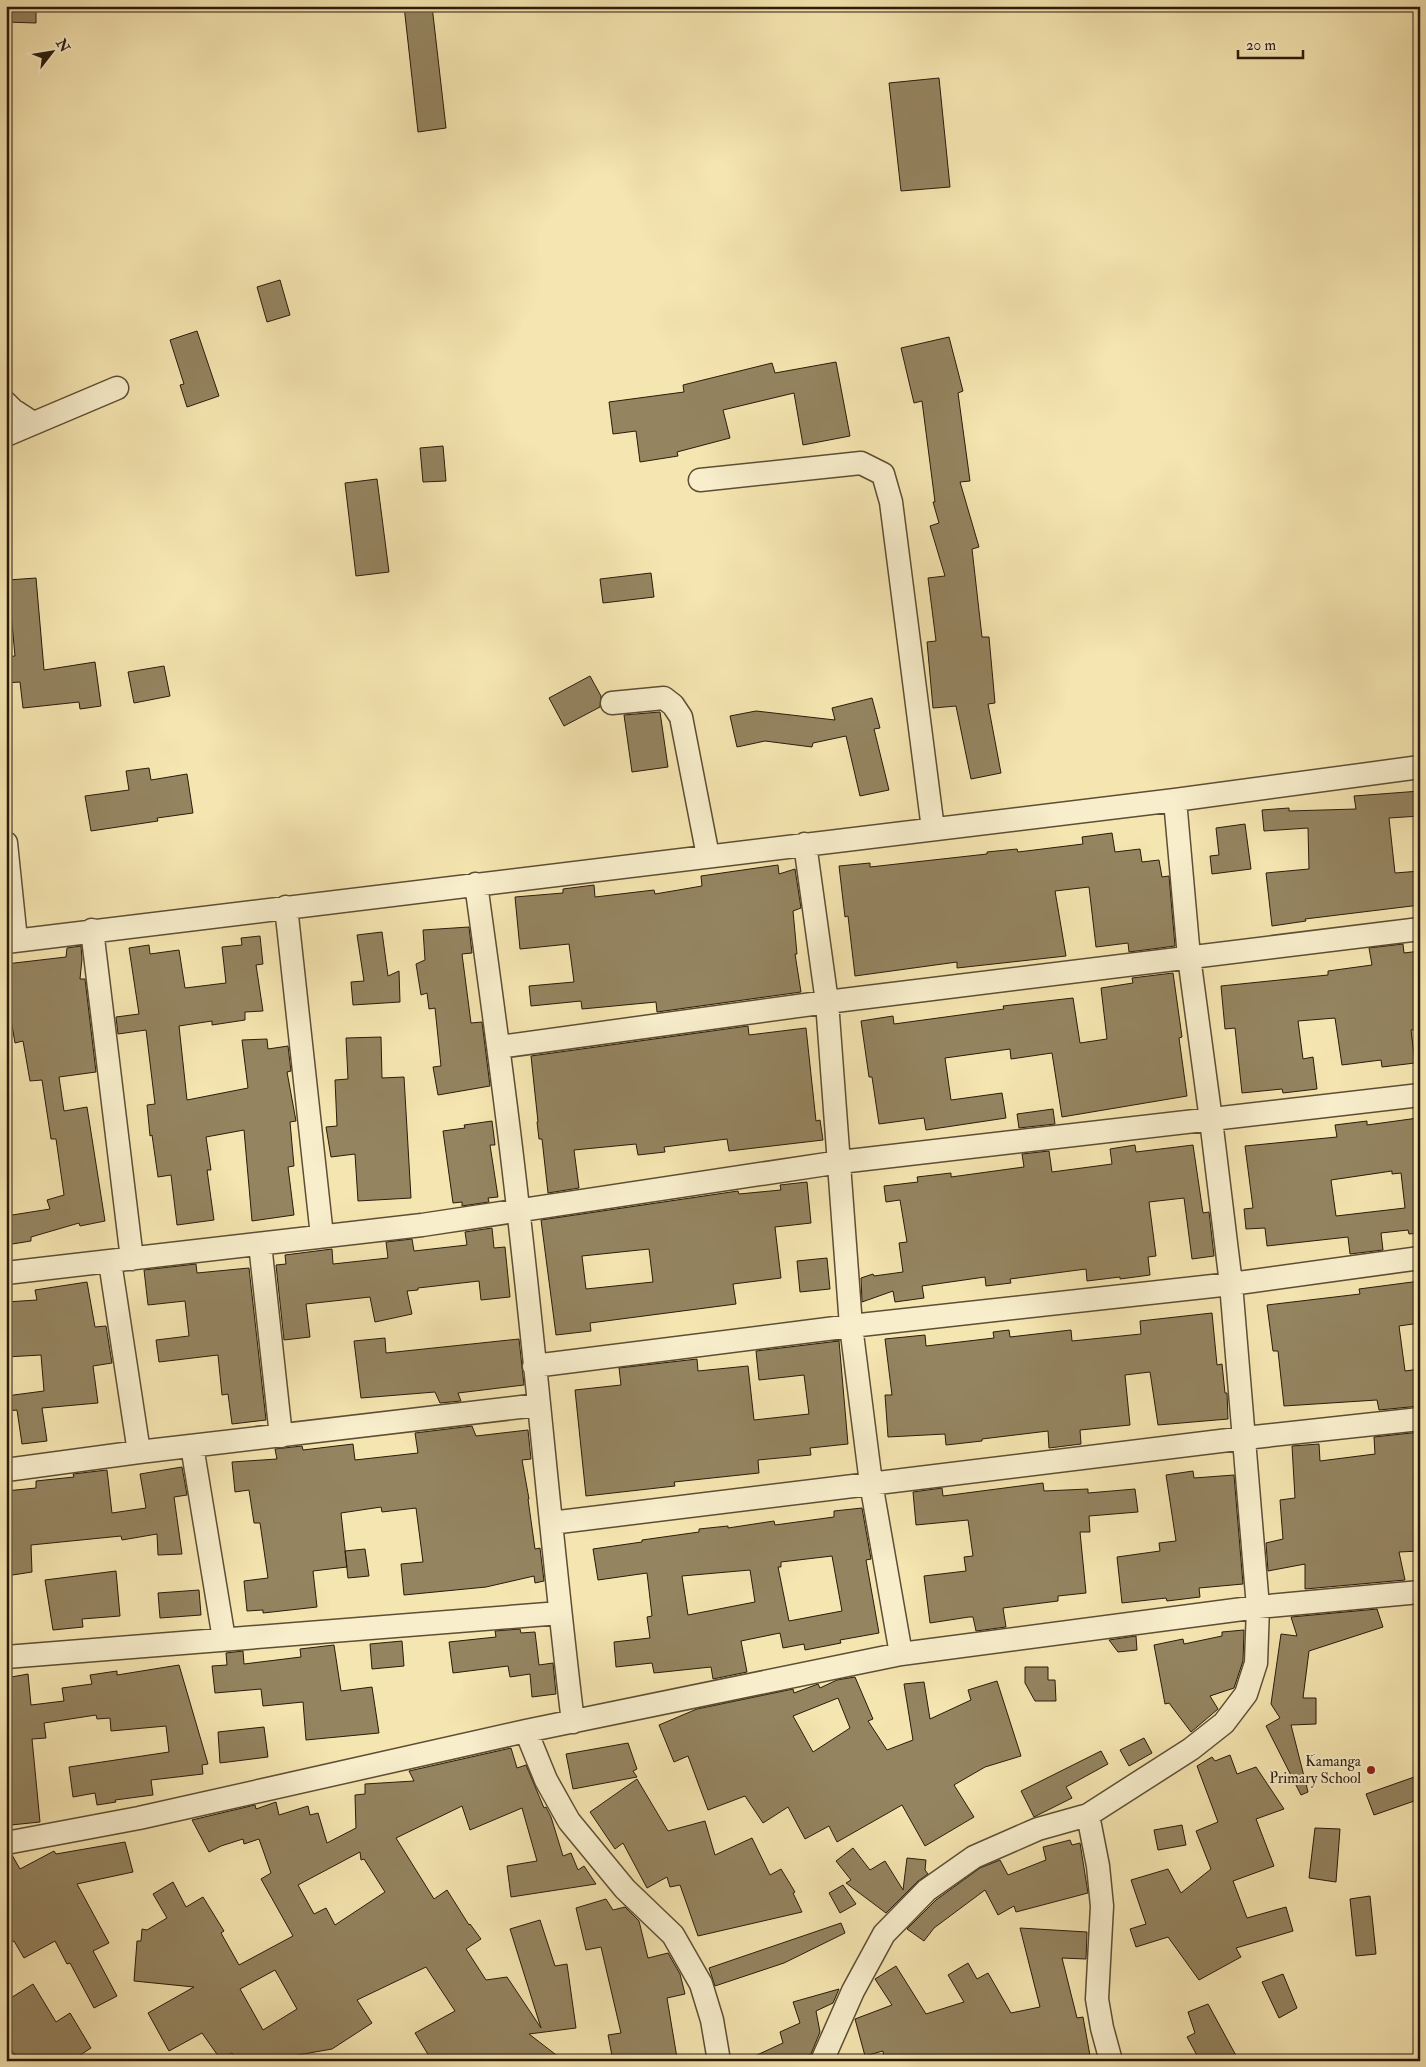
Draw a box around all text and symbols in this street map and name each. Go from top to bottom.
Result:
north arrow [28,28,78,78]
scale bar [1238,28,1304,60]
text: N [52,35,73,56]
text: 20 m [1246,36,1276,55]
place label: Kamanga Primary School [1269,1752,1362,1788]
marker: Kamanga Primary School [1365,1764,1377,1776]

